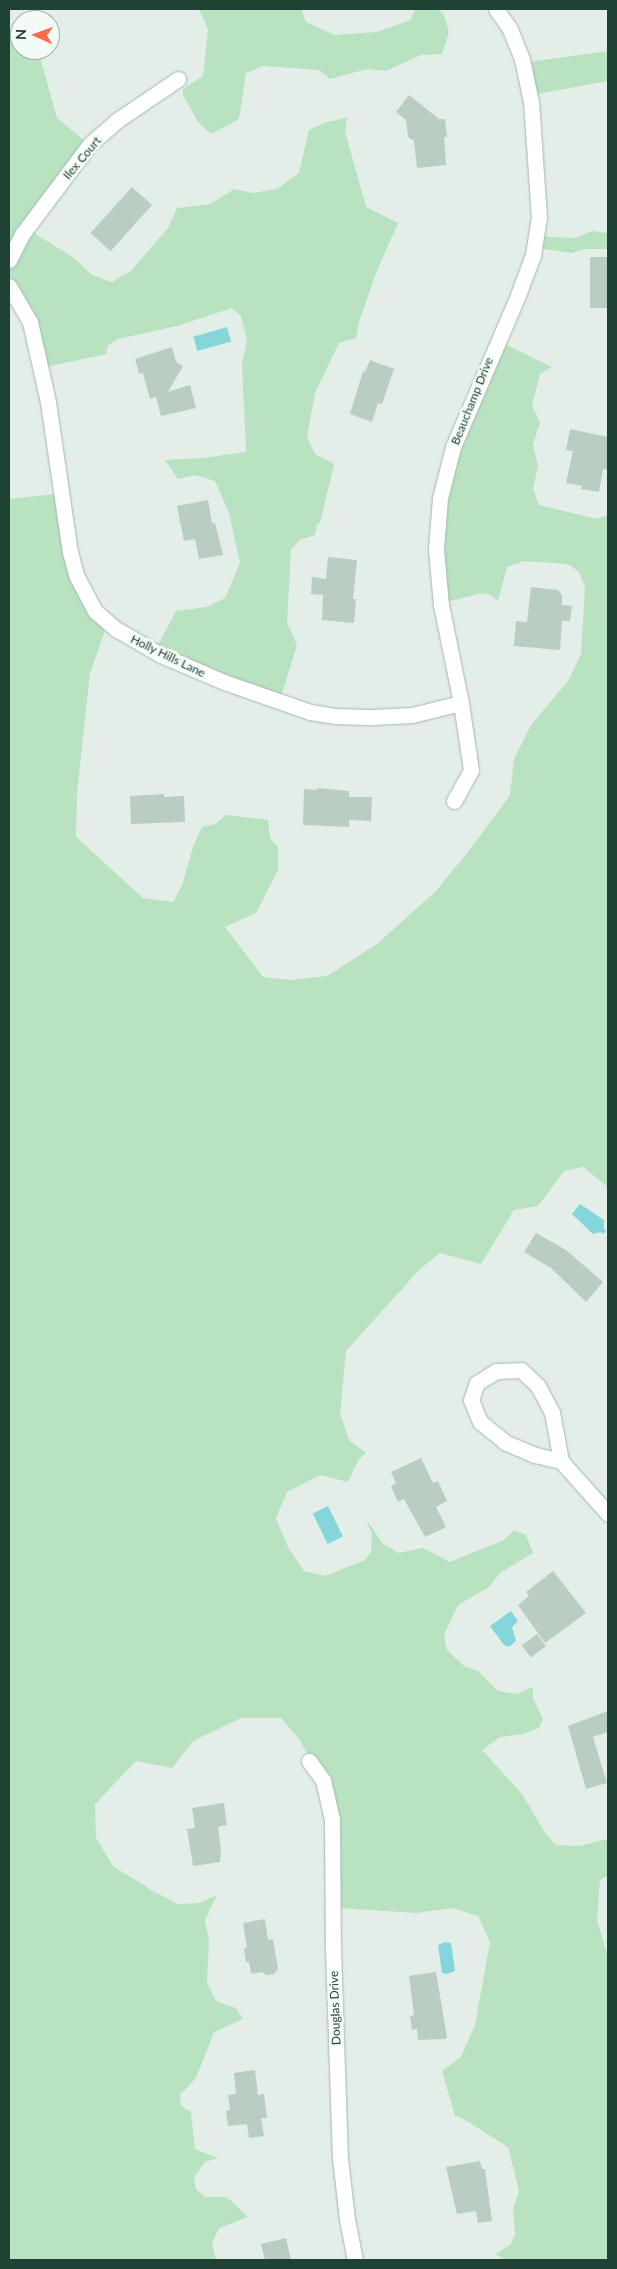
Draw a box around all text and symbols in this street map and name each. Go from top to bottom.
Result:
north arrow [10,10,60,60]
text: N [12,29,29,40]
street label: Ilex Court [60,134,104,182]
street label: Beauchamp Drive [448,355,496,447]
street label: Holly Hills Lane [128,632,208,680]
street label: Douglas Drive [327,1971,343,2045]

